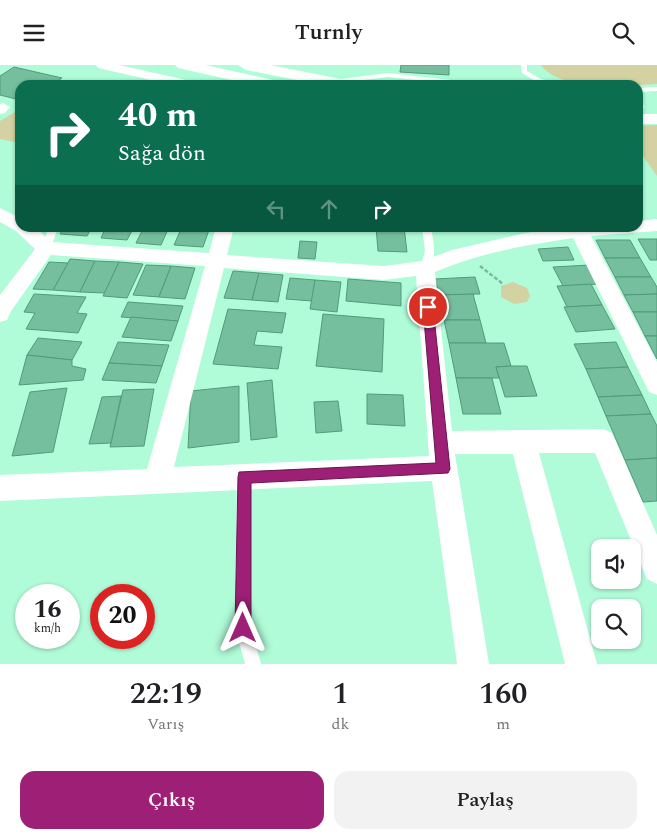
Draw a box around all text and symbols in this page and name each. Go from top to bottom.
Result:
text: Turnly [295,16,362,49]
icon: menu [20,19,48,47]
icon: search [609,19,637,47]
text: 40 m [118,89,198,142]
icon: right [35,100,100,165]
text: Sağa dön [118,137,206,170]
icon: left [262,195,290,223]
icon: ahead [315,195,343,223]
icon: right [368,195,396,223]
pin [407,286,449,328]
icon: arrive [414,293,442,321]
map controls [591,539,641,649]
button: sound [591,539,641,589]
speed limit sign: 20 [90,584,155,649]
text: 16 [33,591,62,629]
button: search [591,599,641,649]
position arrow [216,601,268,653]
text: km/h [34,619,61,638]
text: 22:19 [130,671,202,717]
text: 1 [332,671,348,717]
text: 160 [479,671,527,717]
text: Varış [147,712,184,736]
text: dk [332,712,349,736]
text: m [496,712,510,736]
button: Çıkış [20,771,324,829]
button: Paylaş [334,771,637,829]

